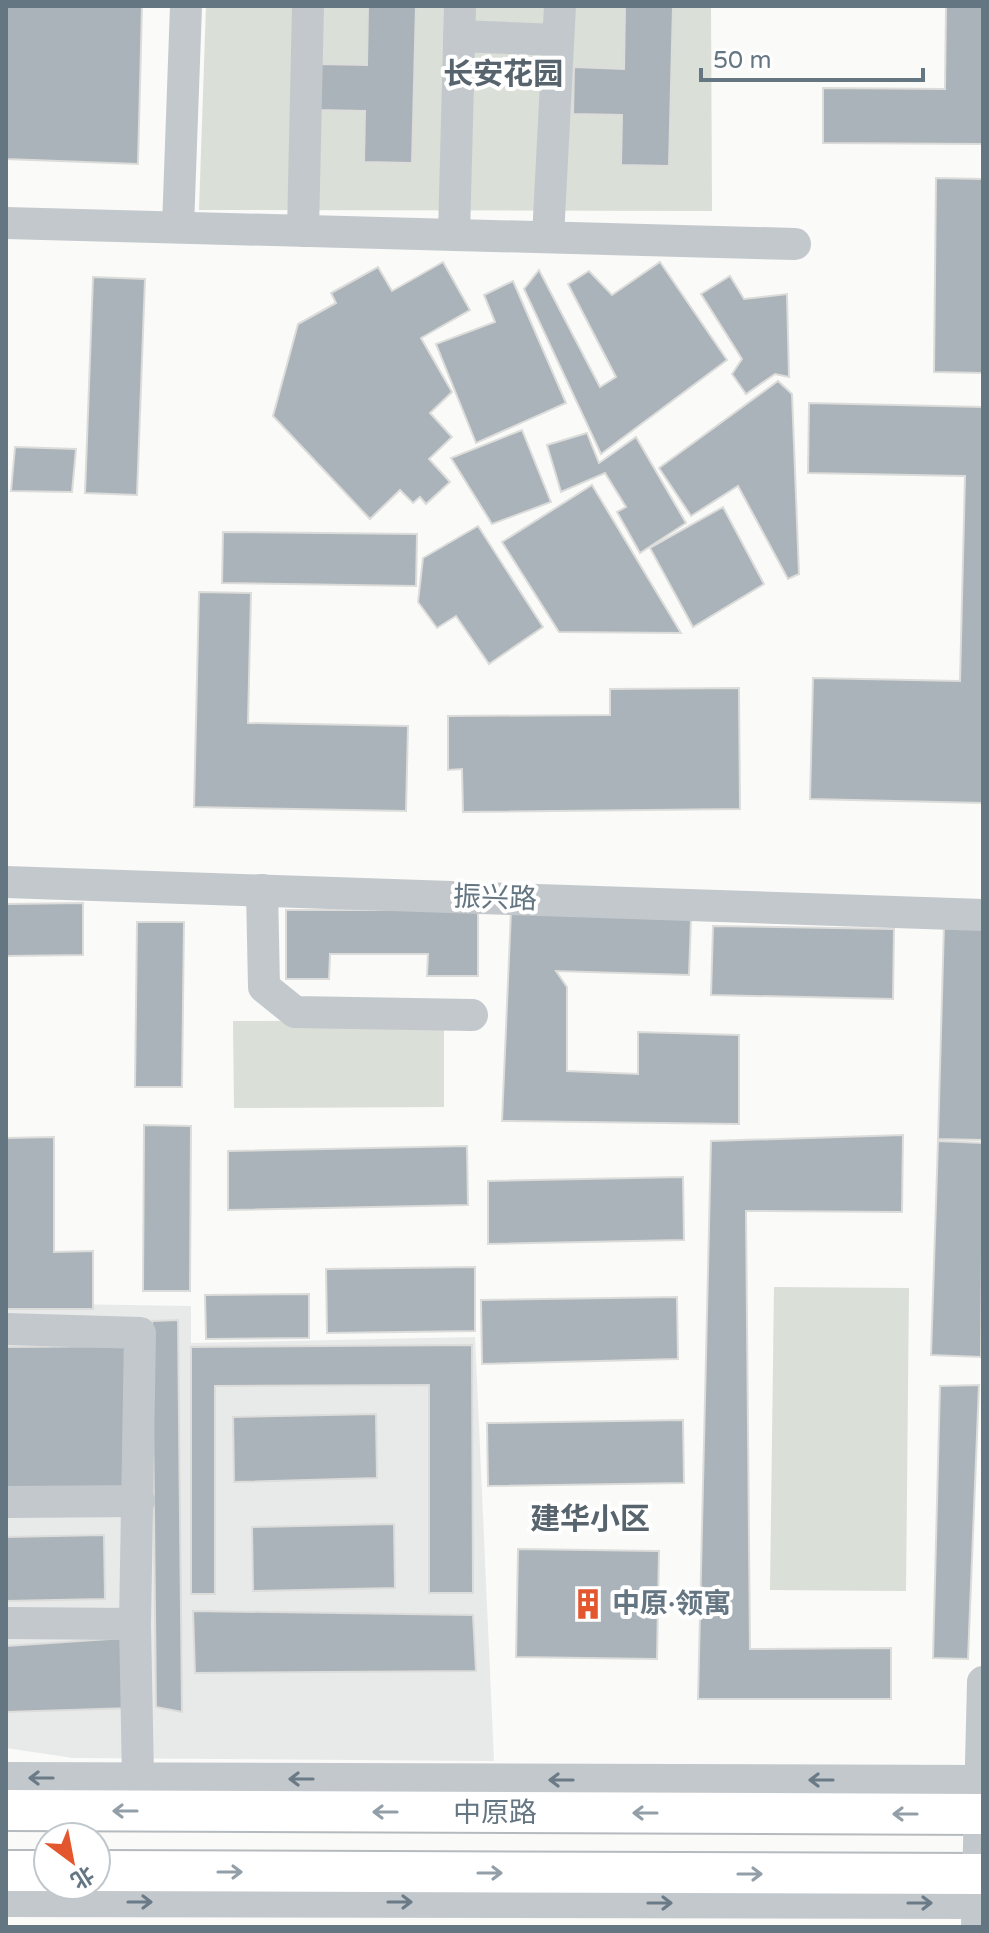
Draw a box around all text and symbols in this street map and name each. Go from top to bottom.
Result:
scale bar [701,32,923,82]
text: 50 m [713,46,771,75]
district label: 长安花园 [443,56,563,93]
street label: 振兴路 [452,880,538,916]
district label: 建华小区 [530,1501,650,1538]
building icon: 中原·领寓 [571,1587,605,1621]
place label: 中原·领寓 [612,1587,731,1621]
one-way arrow [28,1770,55,1786]
one-way arrow [288,1771,315,1787]
one-way arrow [548,1772,575,1788]
one-way arrow [808,1773,835,1788]
street label: 中原路 [453,1796,537,1830]
one-way arrow [112,1803,139,1819]
one-way arrow [372,1804,399,1820]
one-way arrow [632,1805,659,1821]
one-way arrow [892,1806,919,1822]
north arrow [32,1821,112,1901]
text: 北 [66,1860,98,1894]
one-way arrow [216,1864,243,1880]
one-way arrow [476,1865,503,1881]
one-way arrow [736,1866,763,1881]
one-way arrow [126,1894,153,1910]
one-way arrow [386,1894,413,1910]
one-way arrow [646,1895,673,1911]
one-way arrow [906,1895,933,1911]

